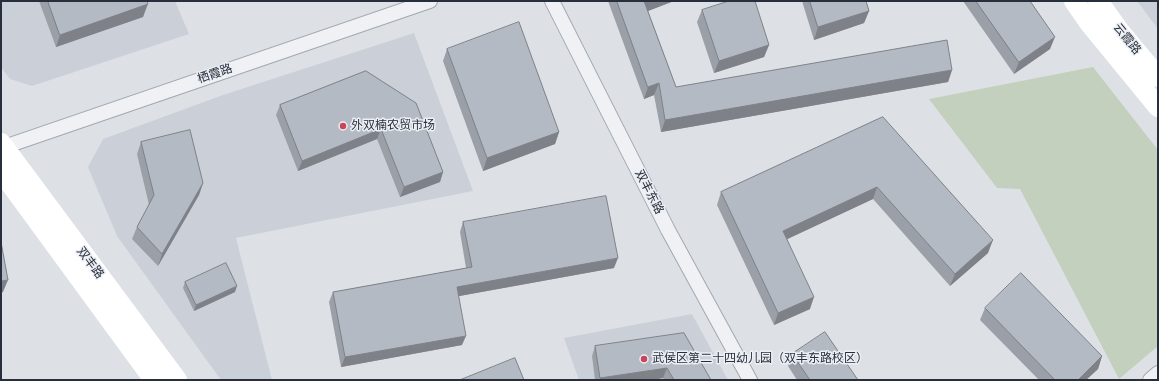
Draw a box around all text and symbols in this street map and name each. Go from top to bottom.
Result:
street label: 云霞路 [1110,20,1144,58]
street label: 栖霞路 [196,61,234,87]
place label: 外双楠农贸市场 [351,119,435,133]
marker: 外双楠农贸市场 [338,121,348,131]
street label: 双丰东路 [632,167,666,217]
street label: 双丰路 [73,244,107,282]
place label: 武侯区第二十四幼儿园（双丰东路校区） [652,352,868,366]
marker: 武侯区第二十四幼儿园（双丰东路校区） [639,354,649,364]

